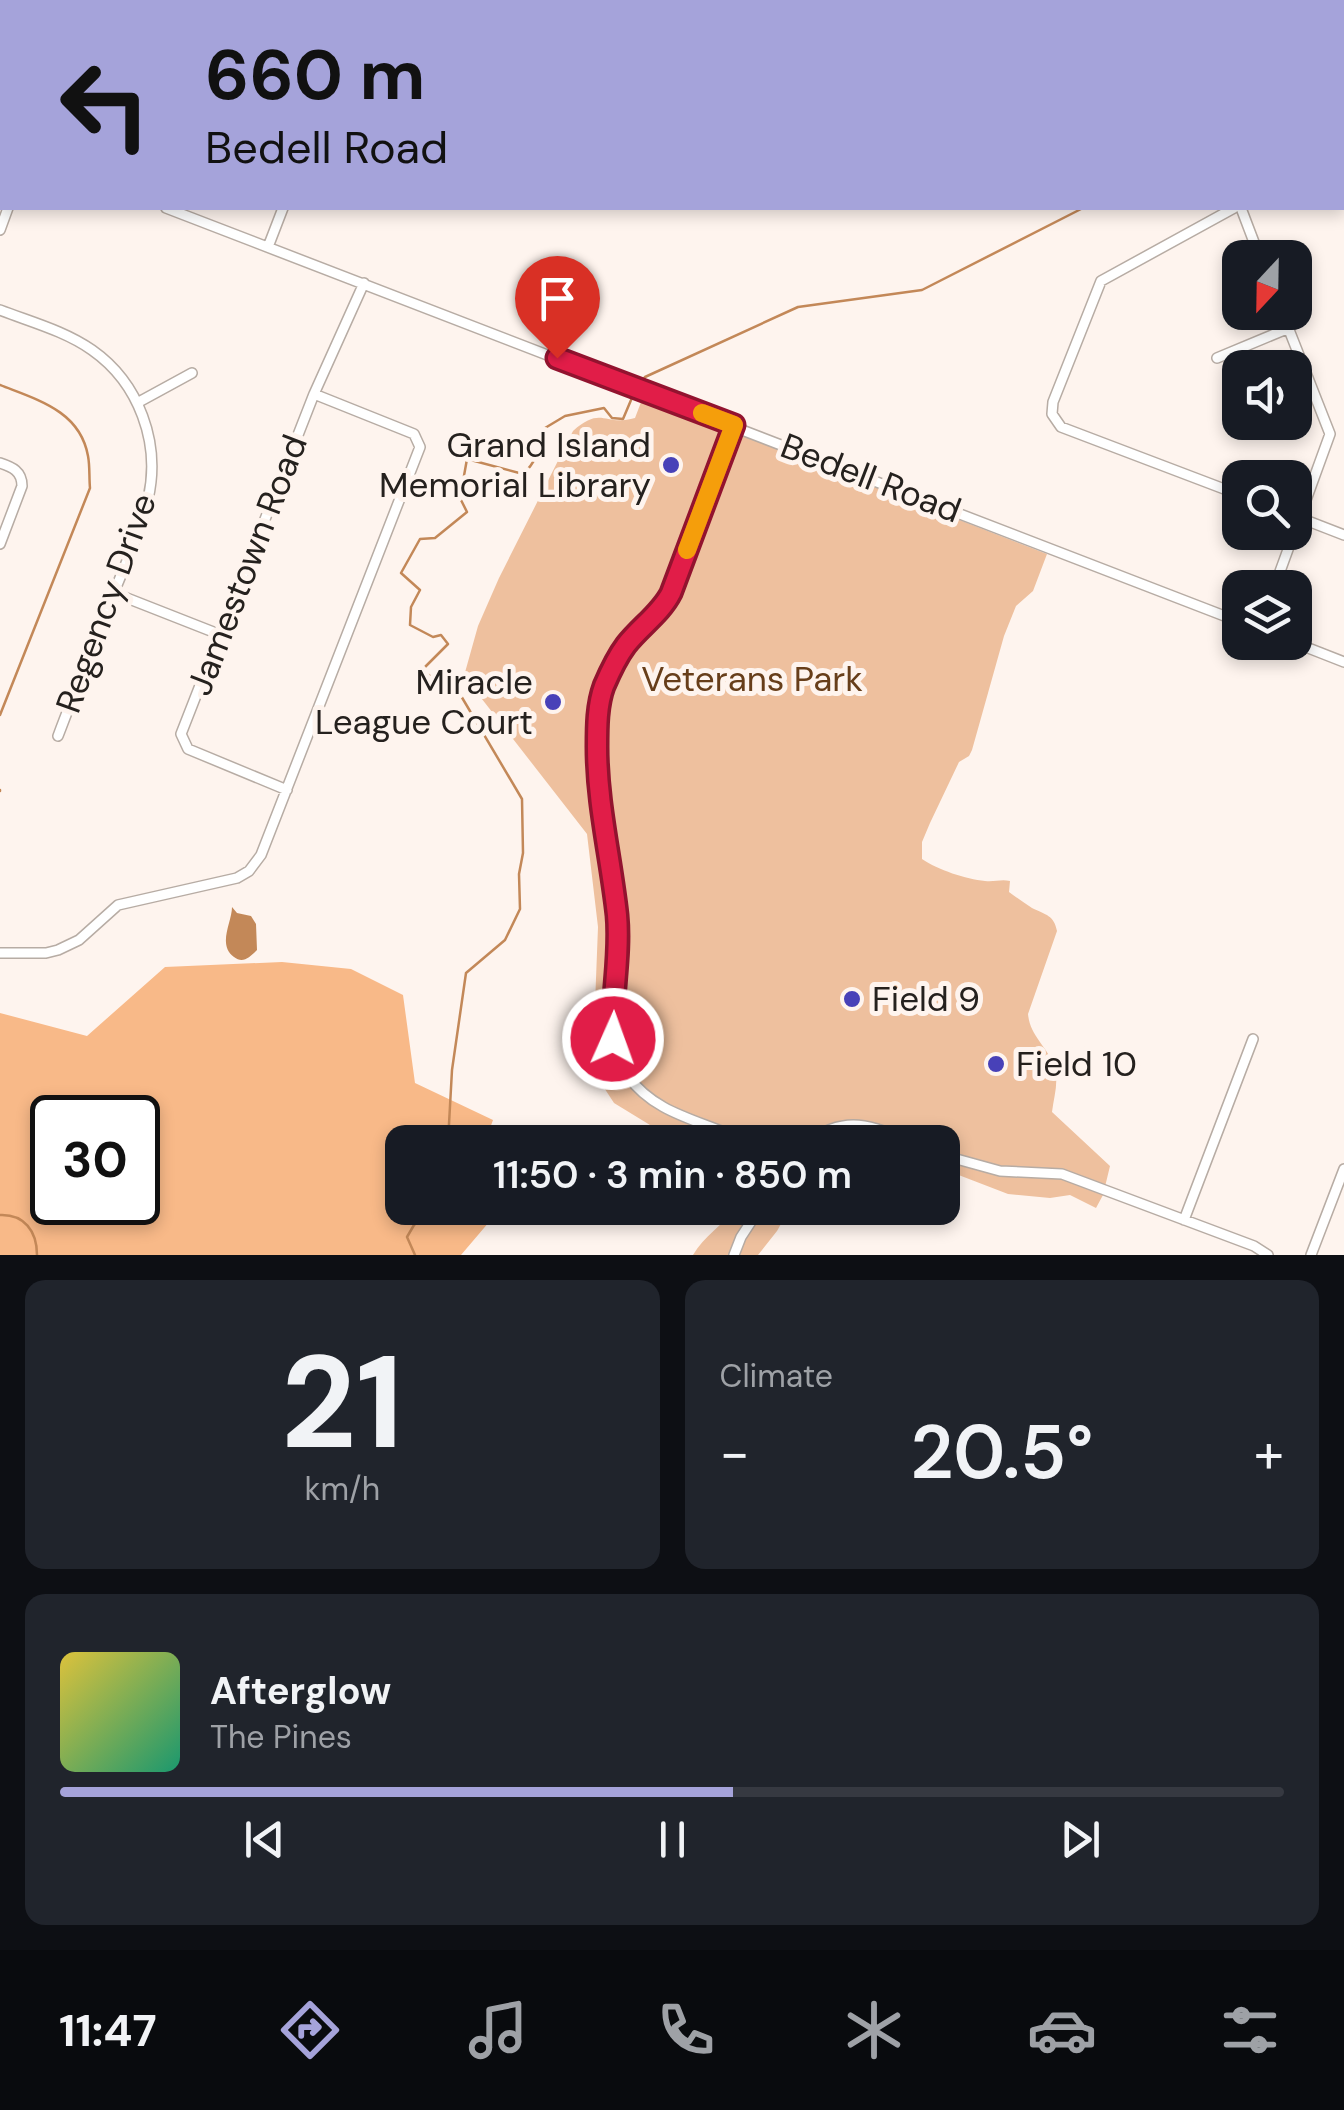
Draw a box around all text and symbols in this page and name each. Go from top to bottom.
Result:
text: 660 m [205,30,425,121]
icon: left [40,40,170,170]
text: Bedell Road [205,118,448,177]
north arrow [1222,240,1312,330]
map controls [1222,240,1312,660]
pin [515,256,600,359]
icon: arrive [530,271,585,326]
button: sound [1222,350,1312,440]
place label: Grand Island Memorial Library [379,422,651,508]
street label: Bedell Road [774,423,968,533]
street label: Jamestown Road [176,428,318,702]
marker: Grand Island Memorial Library [660,454,682,476]
button: search [1222,460,1312,550]
street label: Regency Drive [45,487,167,719]
button: layers [1222,570,1312,660]
park label: Veterans Park [641,656,863,702]
place label: Miracle League Court [315,659,533,745]
marker: Miracle League Court [542,691,564,713]
place label: Field 9 [872,976,980,1022]
position arrow [561,987,665,1091]
marker: Field 9 [841,988,863,1010]
place label: Field 10 [1016,1041,1137,1087]
marker: Field 10 [985,1053,1007,1075]
speed limit sign: 30 [30,1095,160,1225]
text: 11:50 · 3 min · 850 m [493,1150,852,1200]
text: 21 [281,1318,403,1487]
text: Climate [720,1355,833,1397]
text: 20.5° [910,1404,1093,1501]
text: − [720,1417,750,1489]
text: + [1254,1417,1284,1489]
text: km/h [304,1468,380,1510]
text: Afterglow [210,1666,391,1716]
text: The Pines [210,1716,352,1758]
icon: previous [237,1812,292,1867]
icon: pause [645,1812,700,1867]
icon: next [1053,1812,1108,1867]
icon: directions [275,1995,345,2065]
icon: music [463,1995,533,2065]
icon: phone [651,1995,721,2065]
icon: climate [839,1995,909,2065]
icon: car [1027,1995,1097,2065]
icon: filters [1215,1995,1285,2065]
text: 11:47 [59,2001,157,2060]

